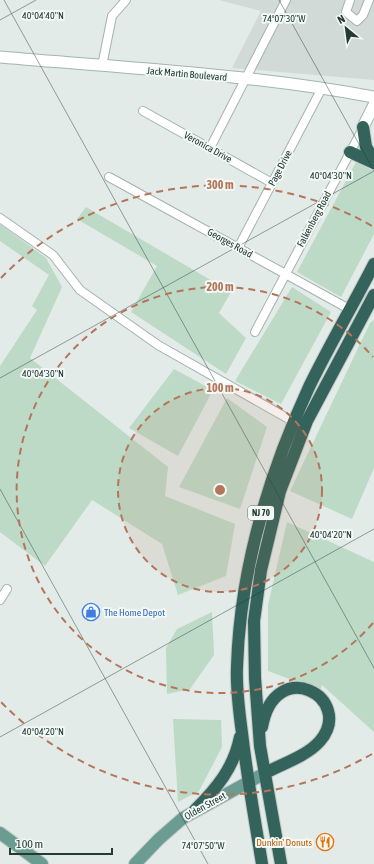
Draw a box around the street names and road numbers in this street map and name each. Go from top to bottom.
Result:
street label: Jack Martin Boulevard [146,65,228,83]
street label: Veronica Drive [182,129,234,165]
street label: Page Drive [266,148,294,188]
street label: Falkenberg Road [295,189,333,249]
street label: Georges Road [206,226,255,260]
road number: NJ 70 [248,506,274,520]
street label: Olden Street [182,790,228,822]

